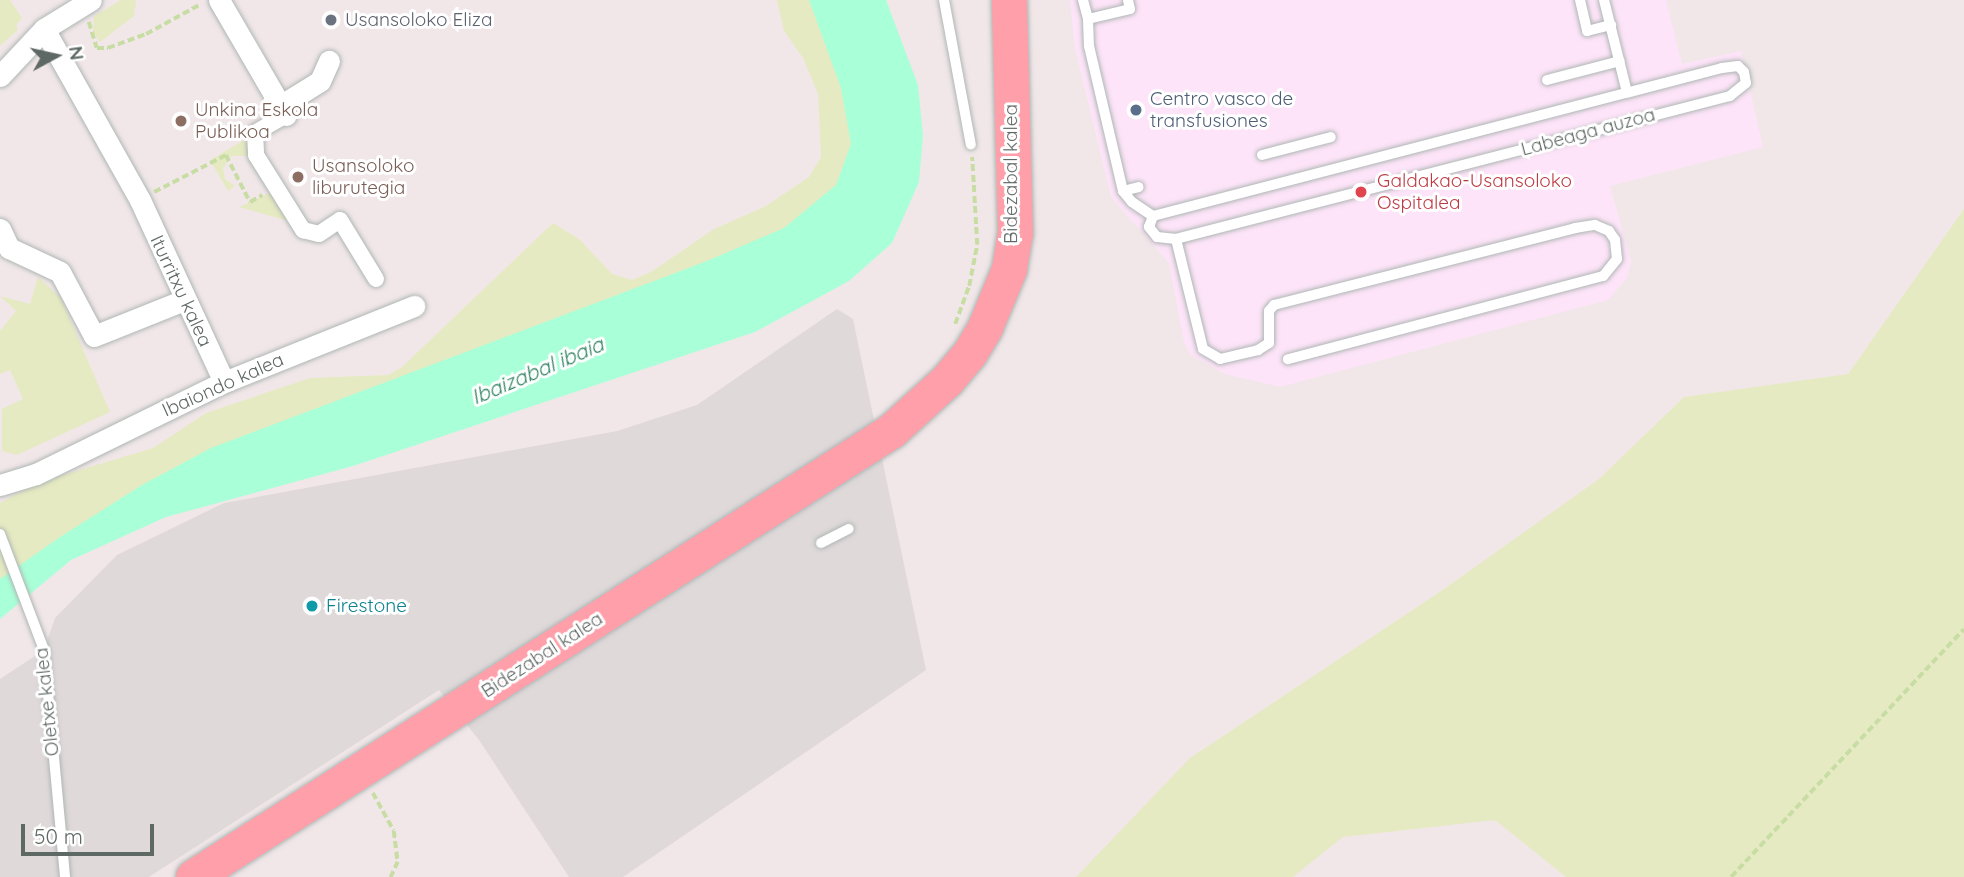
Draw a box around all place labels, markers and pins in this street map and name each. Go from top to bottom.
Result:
place label: Usansoloko Eliza [345,9,492,31]
marker: Usansoloko Eliza [323,12,339,28]
place label: Centro vasco de transfusiones [1150,88,1293,132]
place label: Unkina Eskola Publikoa [195,99,318,143]
marker: Centro vasco de transfusiones [1128,102,1144,118]
marker: Unkina Eskola Publikoa [173,113,189,129]
place label: Usansoloko liburutegia [312,155,414,199]
marker: Usansoloko liburutegia [290,169,306,185]
place label: Galdakao-Usansoloko Ospitalea [1377,170,1572,214]
marker: Galdakao-Usansoloko Ospitalea [1351,182,1371,202]
place label: Firestone [326,595,407,617]
marker: Firestone [304,598,320,614]

